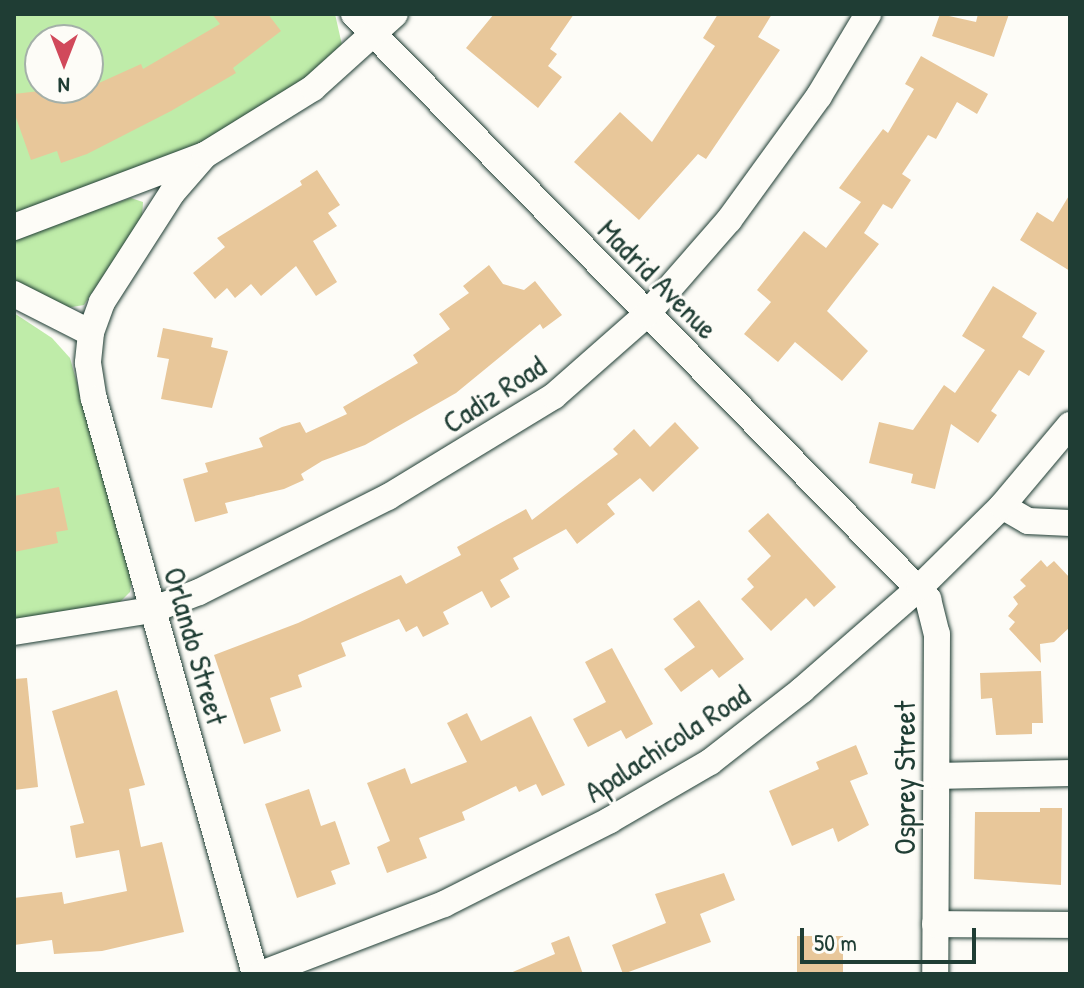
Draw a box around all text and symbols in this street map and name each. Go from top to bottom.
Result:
north arrow [24,24,104,104]
text: N [58,71,70,101]
street label: Madrid Avenue [591,212,725,346]
street label: Cadiz Road [436,347,552,441]
street label: Orlando Street [156,563,236,729]
street label: Apalachicola Road [578,676,756,810]
street label: Osprey Street [886,701,922,855]
scale bar [804,912,980,962]
text: 50 m [814,926,857,958]

